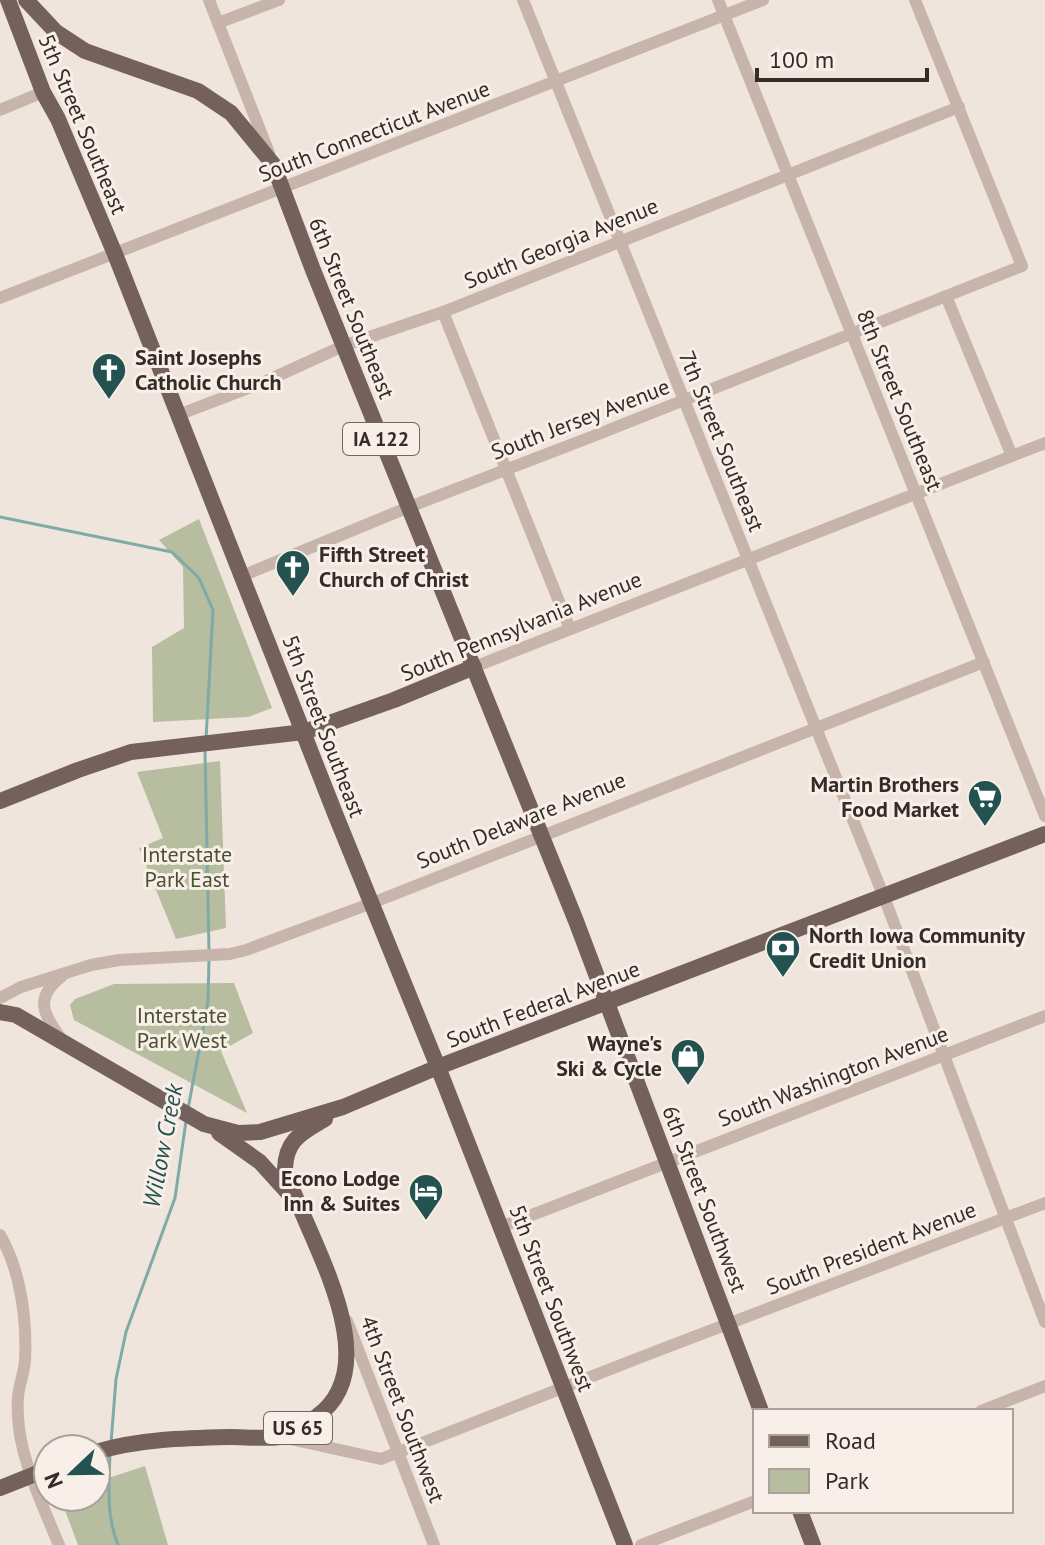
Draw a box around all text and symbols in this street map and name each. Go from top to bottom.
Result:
street label: 5th Street Southeast [32,30,134,219]
scale bar [757,32,927,82]
text: 100 m [769,44,834,75]
street label: South Connecticut Avenue [254,74,494,188]
street label: South Georgia Avenue [460,191,662,295]
street label: 6th Street Southeast [303,213,401,403]
street label: 8th Street Southeast [851,305,949,495]
place label: Saint Josephs Catholic Church [135,343,281,396]
street label: 7th Street Southeast [673,346,771,536]
church icon: Saint Josephs Catholic Church [90,351,128,401]
street label: South Jersey Avenue [487,372,673,466]
road number: IA 122 [343,423,419,455]
place label: Fifth Street Church of Christ [319,540,469,593]
church icon: Fifth Street Church of Christ [274,548,312,598]
street label: South Pennsylvania Avenue [396,565,646,687]
street label: 5th Street Southeast [276,631,372,822]
street label: South Delaware Avenue [412,765,630,875]
place label: Martin Brothers Food Market [811,770,959,823]
supermarket icon: Martin Brothers Food Market [966,778,1004,828]
park label: Interstate Park East [142,840,232,893]
place label: North Iowa Community Credit Union [809,921,1025,974]
bank icon: North Iowa Community Credit Union [764,929,802,979]
street label: South Federal Avenue [442,954,644,1054]
park label: Interstate Park West [137,1001,228,1054]
street label: South Washington Avenue [714,1019,952,1133]
place label: Wayne's Ski & Cycle [556,1029,662,1082]
shop icon: Wayne's Ski & Cycle [669,1037,707,1087]
water label: Willow Creek [135,1080,190,1210]
street label: 6th Street Southwest [656,1102,754,1297]
place label: Econo Lodge Inn & Suites [281,1164,400,1217]
hotel icon: Econo Lodge Inn & Suites [407,1172,445,1222]
street label: South President Avenue [762,1195,980,1301]
street label: 5th Street Southwest [503,1201,601,1396]
street label: 4th Street Southwest [354,1312,452,1507]
legend [753,1409,1013,1513]
road number: US 65 [264,1412,332,1444]
text: Road [825,1425,876,1456]
north arrow [32,1433,112,1513]
text: Park [825,1465,870,1496]
text: N [38,1469,69,1492]

